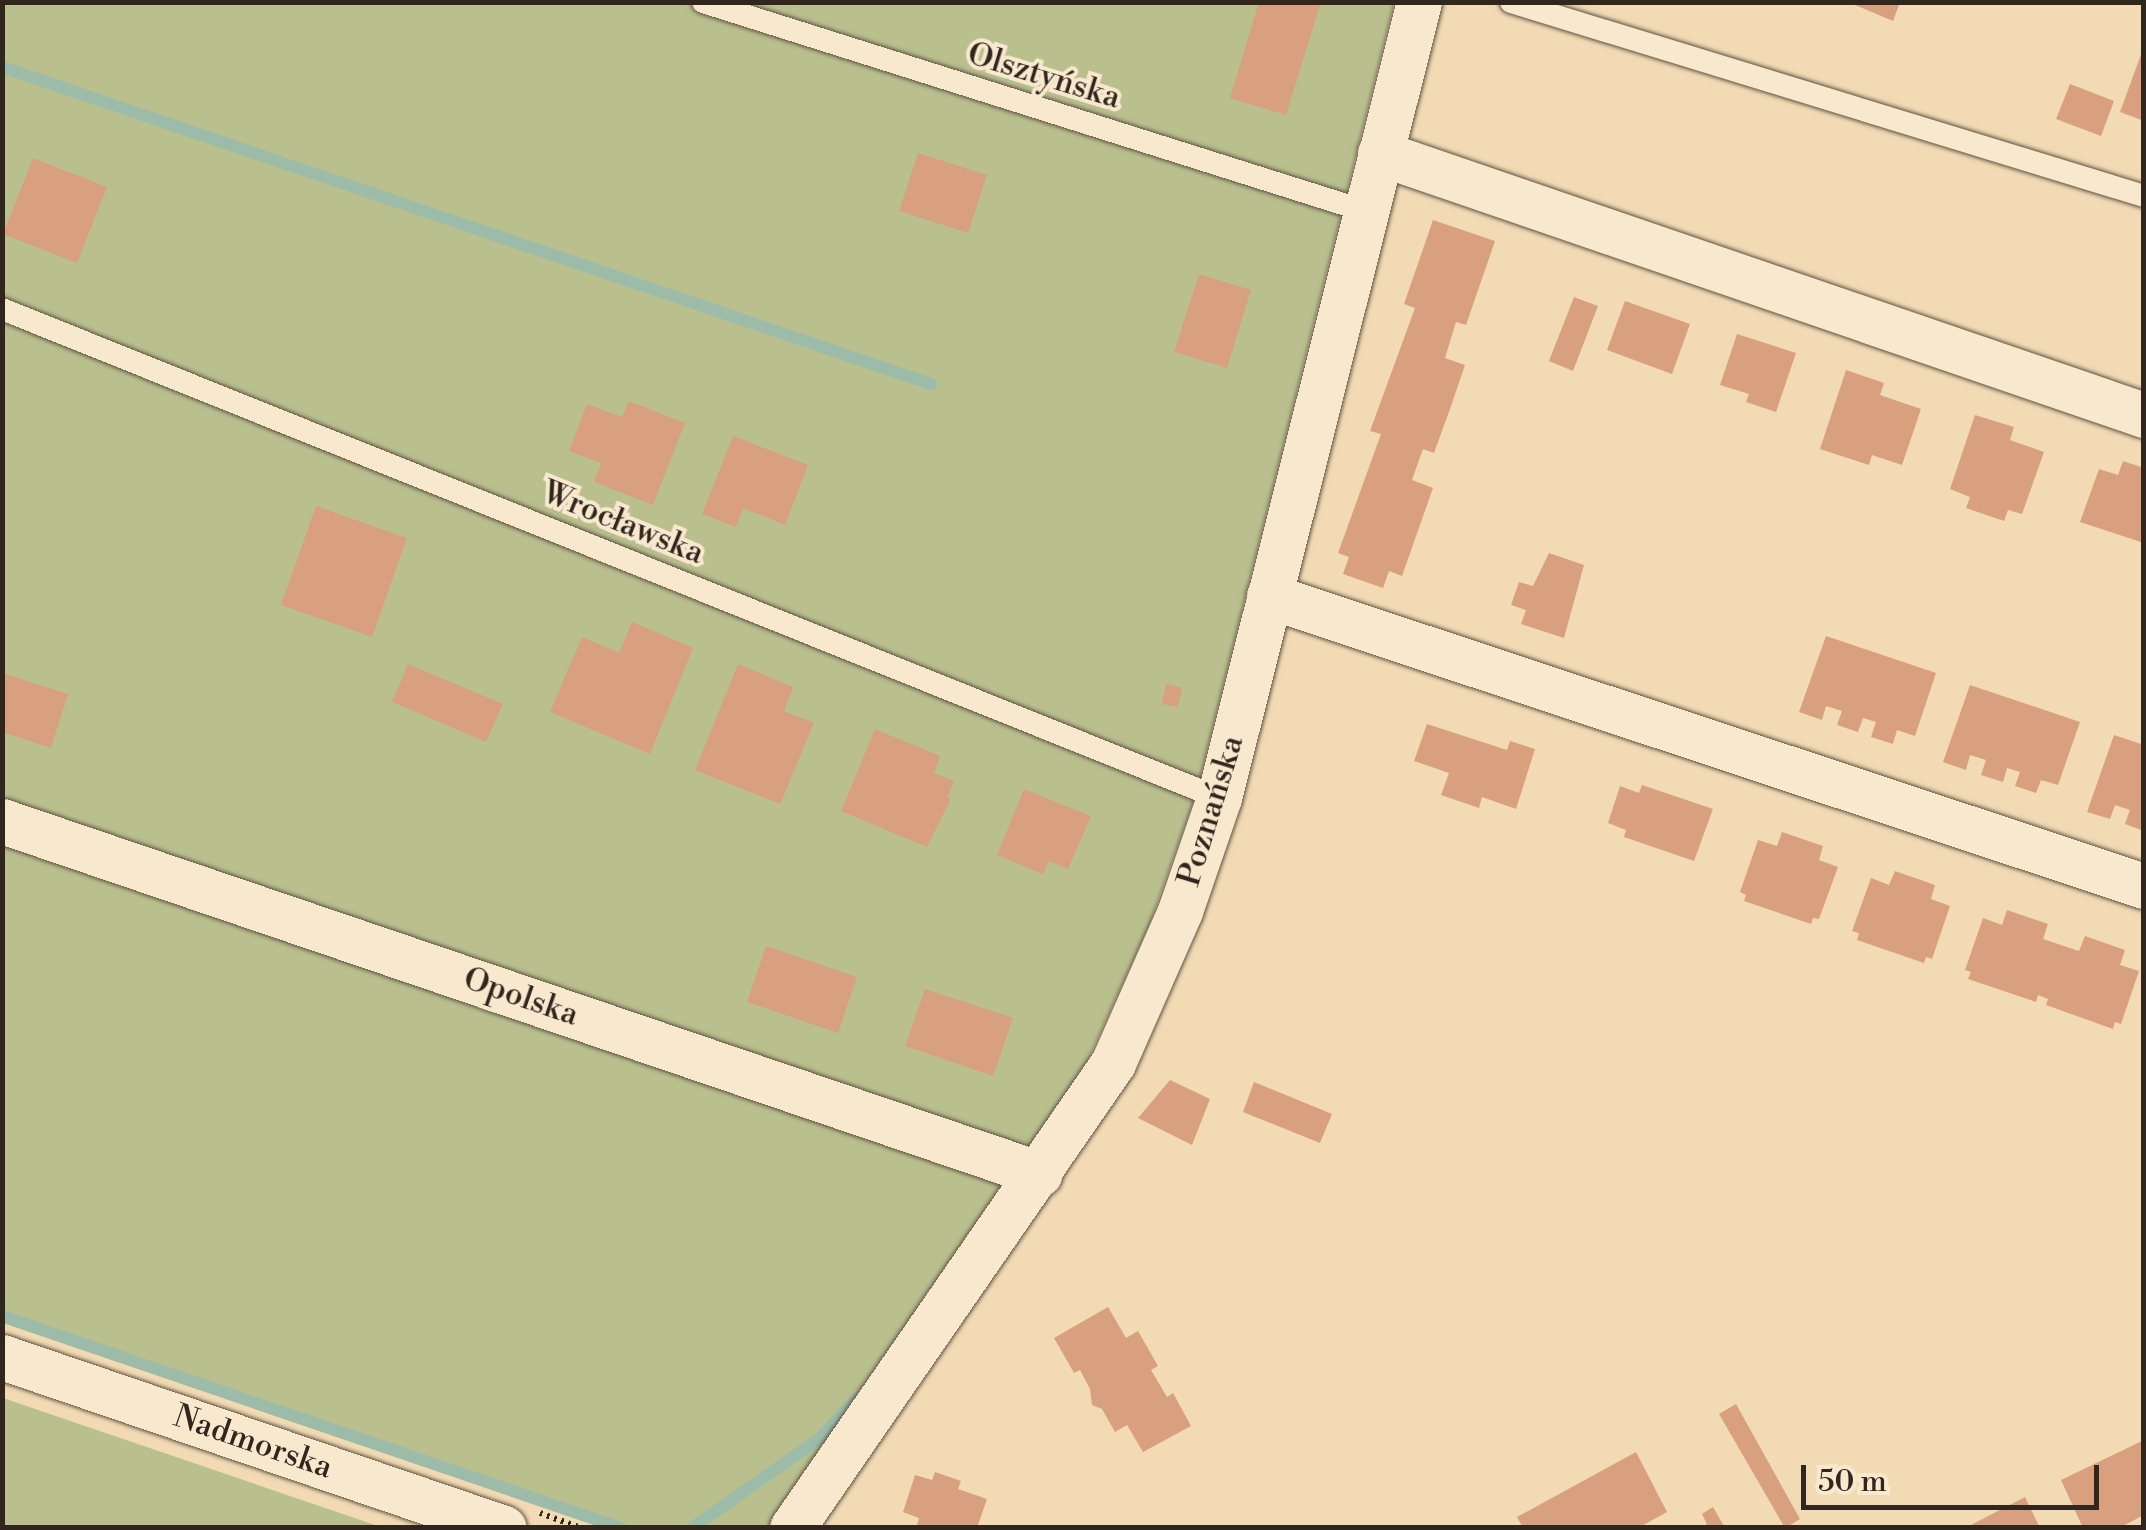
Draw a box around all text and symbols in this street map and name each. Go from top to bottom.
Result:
street label: Olsztyńska [963,35,1125,117]
street label: Wrocławska [537,473,709,573]
street label: Poznańska [1170,731,1252,891]
street label: Opolska [459,959,583,1035]
street label: Nadmorska [169,1397,337,1487]
scale bar [1806,1445,2104,1507]
text: 50 m [1818,1463,1887,1501]

